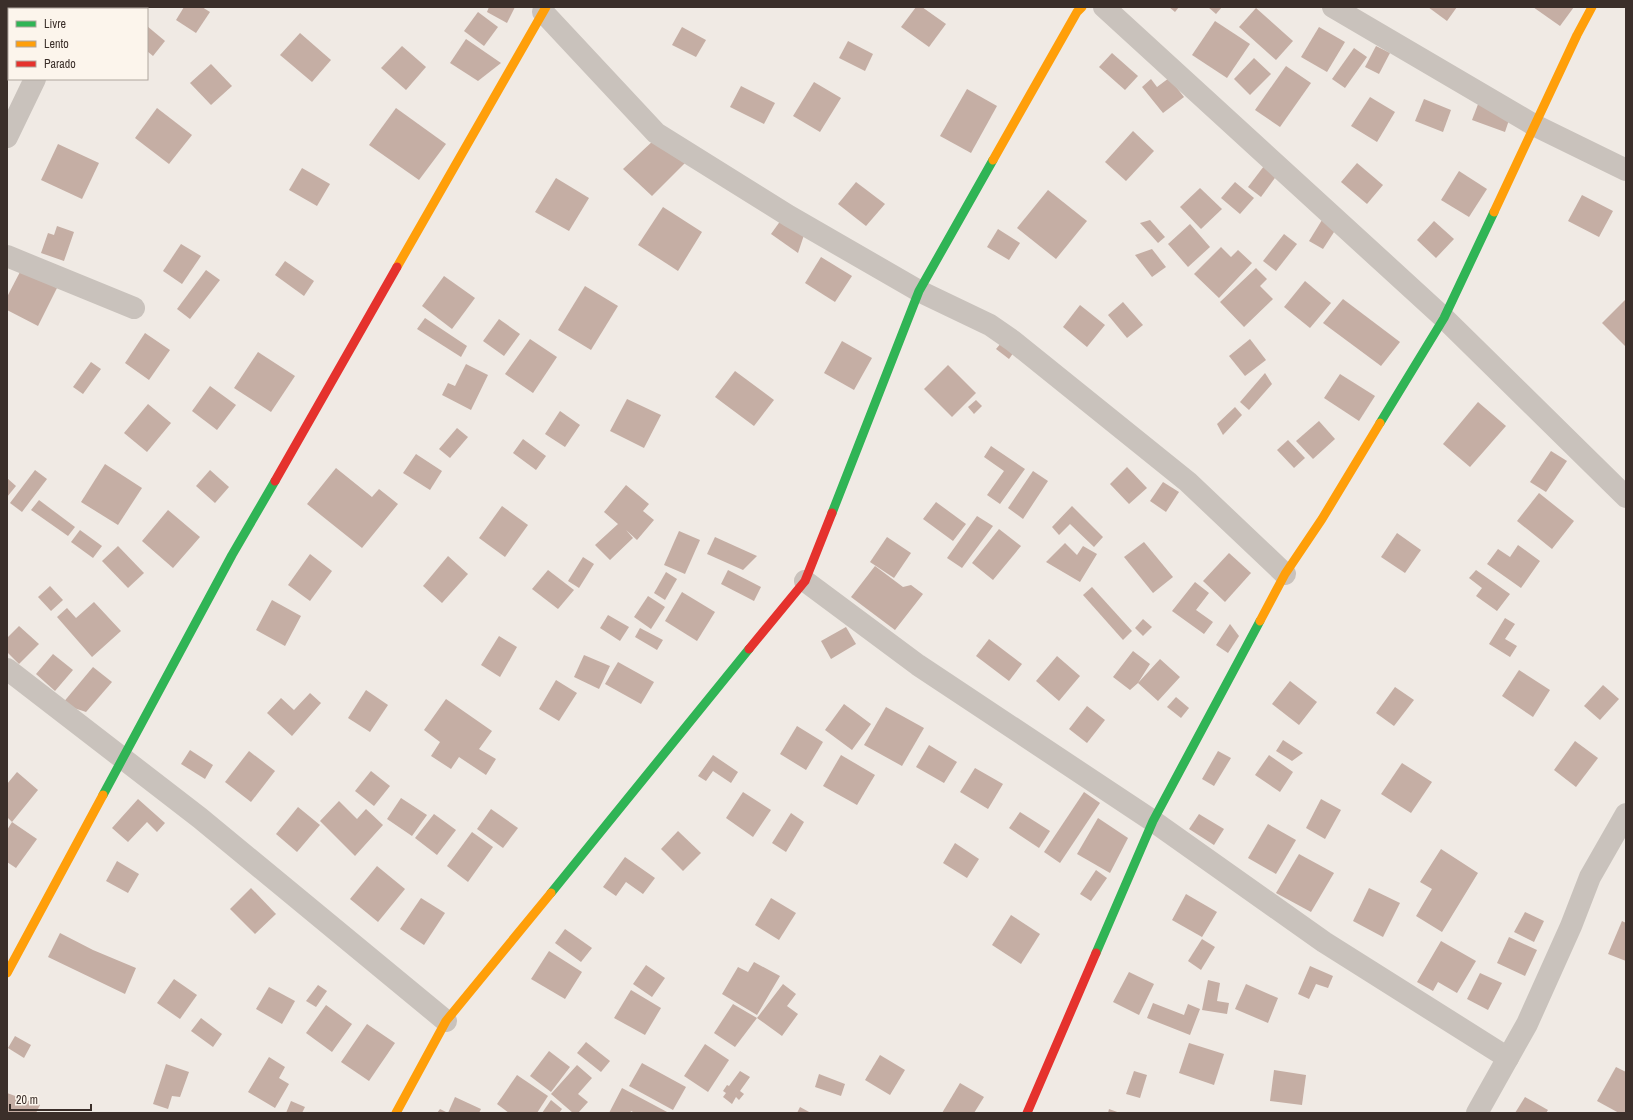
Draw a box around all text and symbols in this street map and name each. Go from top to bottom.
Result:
legend [8,8,148,80]
text: Livre [44,16,66,32]
text: Lento [44,36,69,52]
text: Parado [44,56,76,72]
scale bar [10,1086,91,1112]
text: 20 m [16,1092,38,1108]

